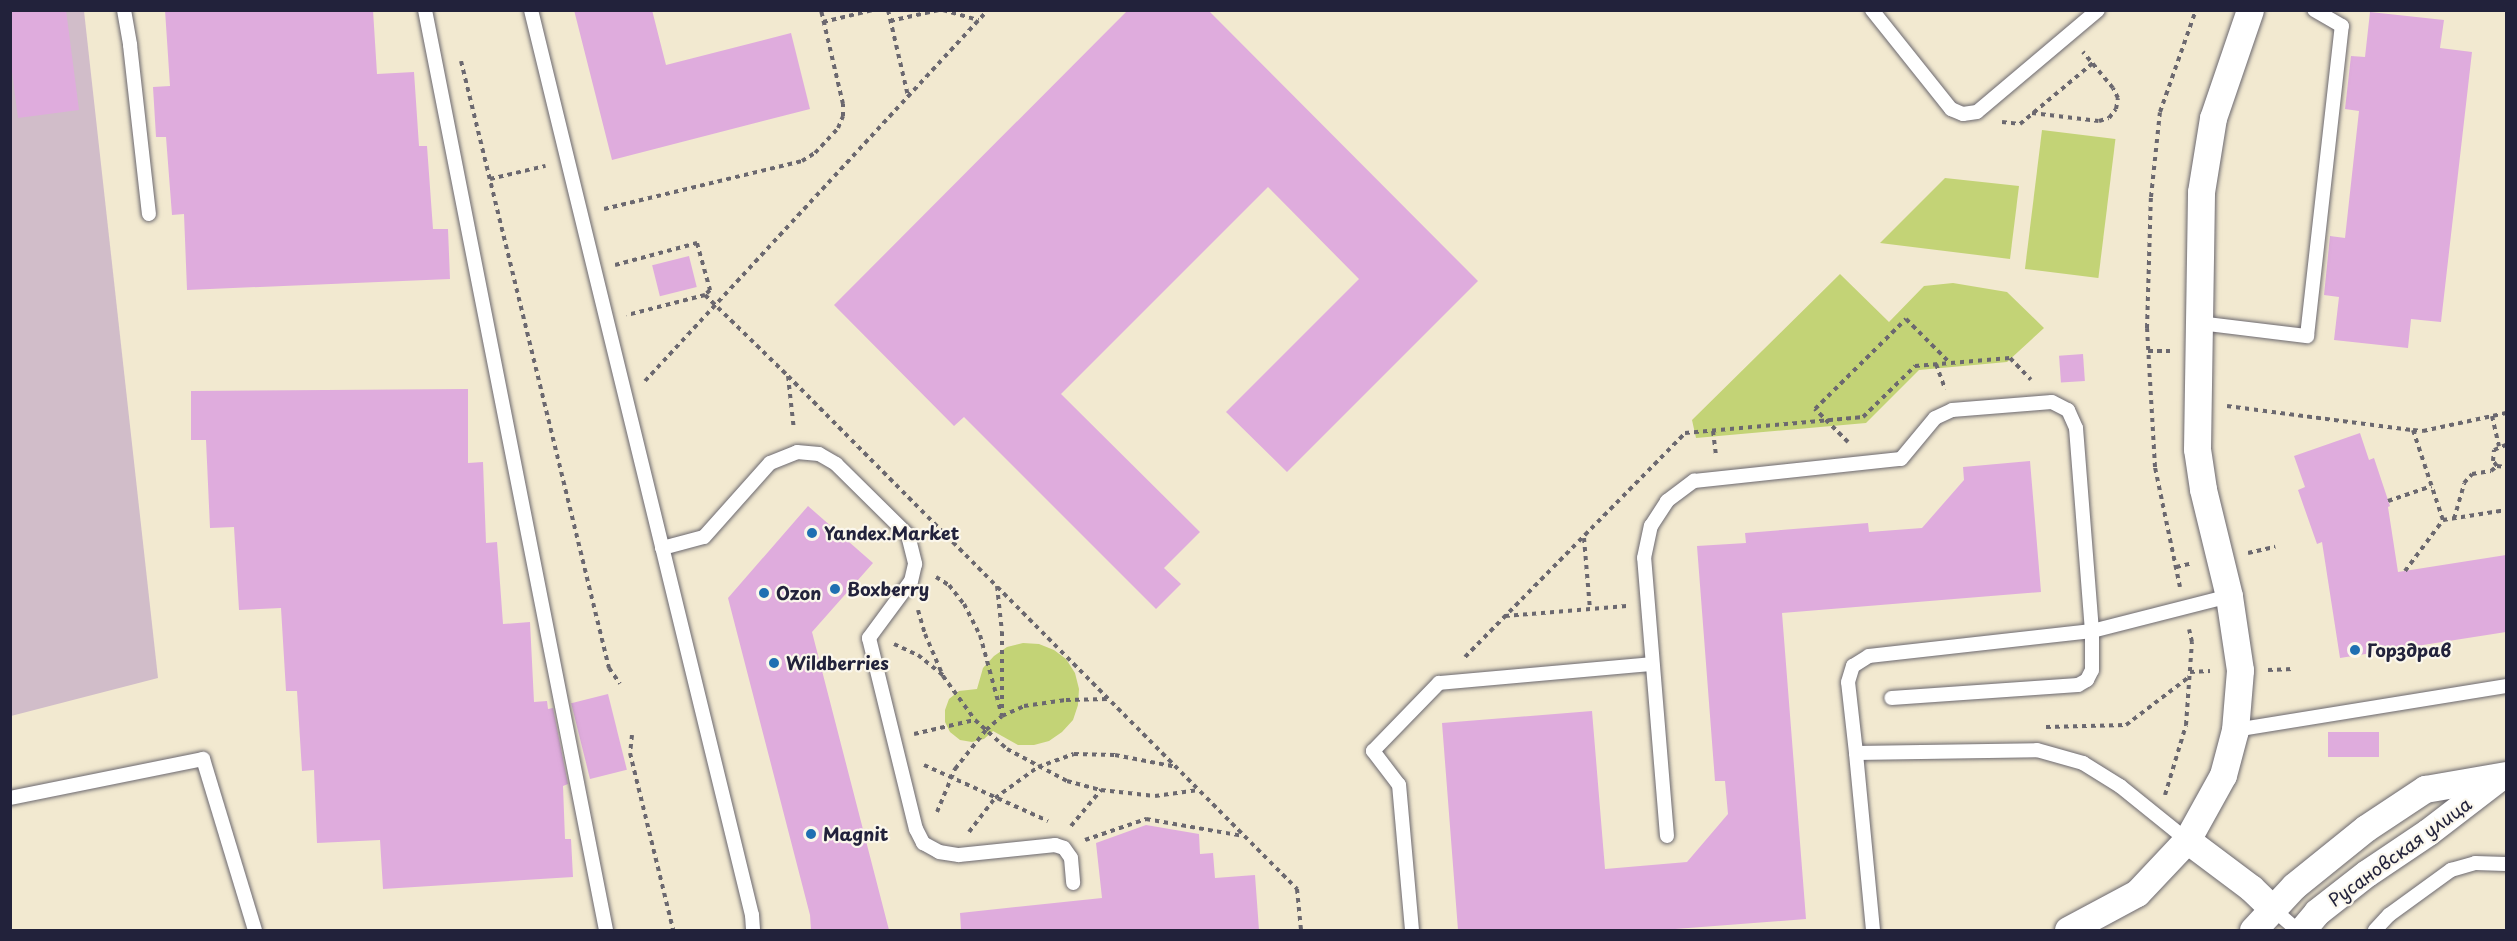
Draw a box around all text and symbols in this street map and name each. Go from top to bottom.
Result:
place label: Yandex.Market [824,522,960,544]
marker: Yandex.Market [805,526,819,540]
place label: Boxberry [847,578,929,600]
place label: Ozon [776,582,821,604]
marker: Boxberry [828,582,842,596]
marker: Ozon [757,586,771,600]
place label: Горздрав [2367,639,2451,661]
marker: Горздрав [2348,643,2362,657]
place label: Wildberries [786,652,889,674]
marker: Wildberries [767,656,781,670]
street label: Русановская улица [2324,793,2476,911]
place label: Magnit [823,823,888,845]
marker: Magnit [804,827,818,841]

